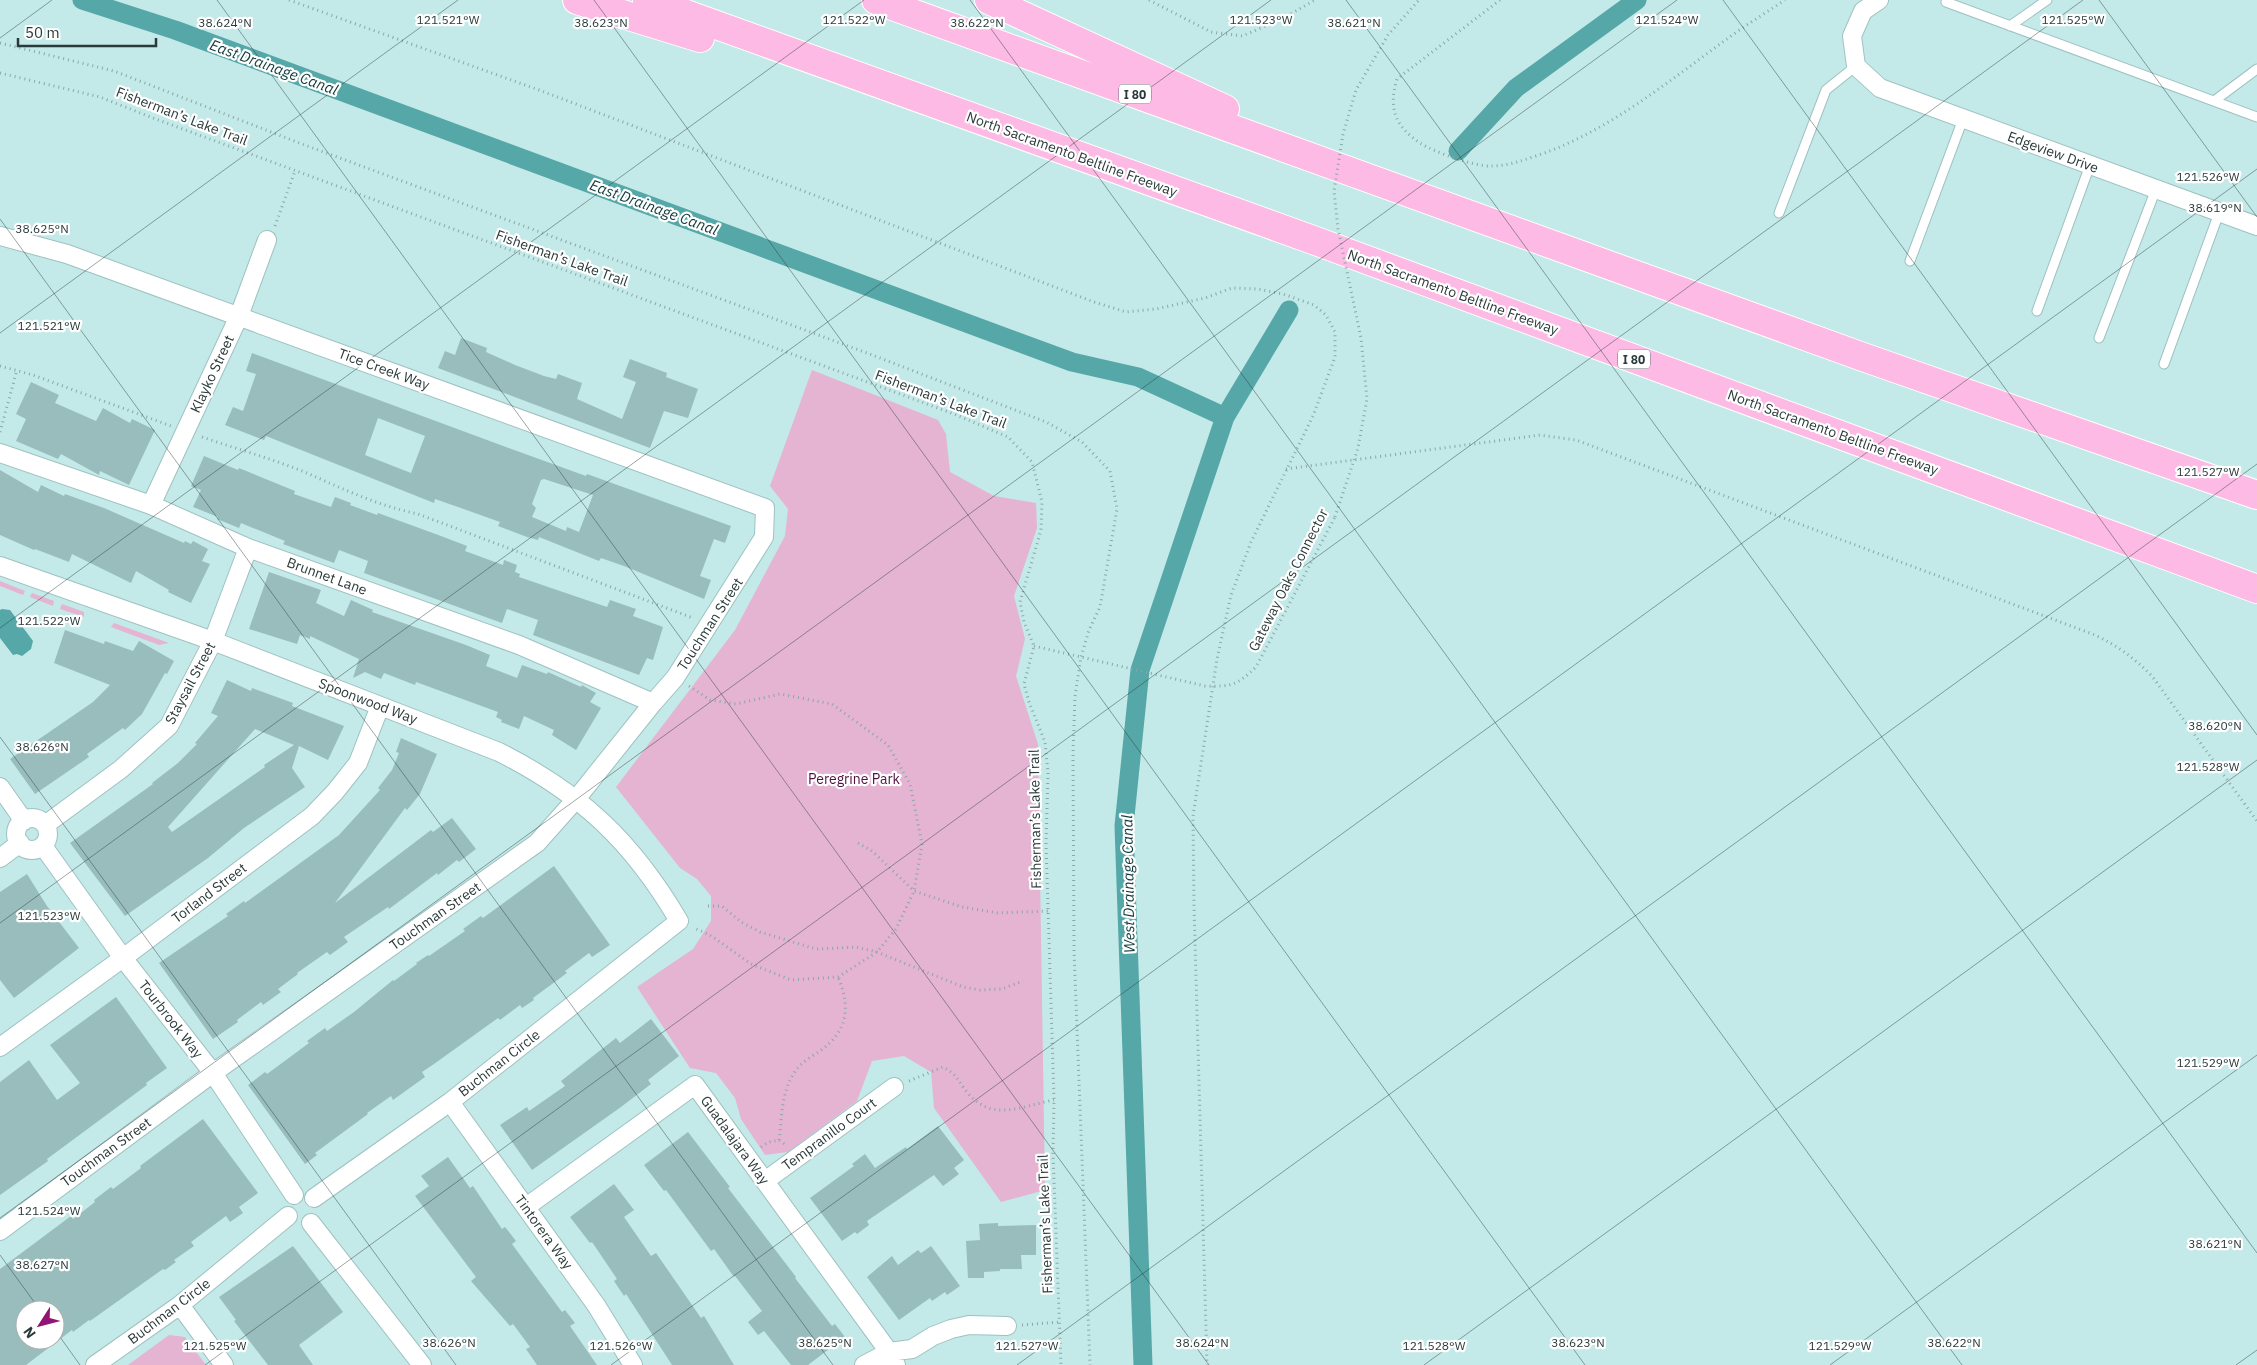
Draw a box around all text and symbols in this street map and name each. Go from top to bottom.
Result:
text: 121.521°W [417,12,480,27]
text: 121.522°W [823,12,886,27]
text: 121.523°W [1230,12,1293,27]
text: 121.524°W [1636,12,1699,27]
text: 121.525°W [2042,12,2105,27]
scale bar [18,15,155,47]
text: 38.624°N [198,15,252,30]
text: 38.623°N [574,15,628,30]
text: 38.622°N [950,15,1004,30]
text: 38.621°N [1327,15,1381,30]
text: 50 m [25,23,60,42]
water label: East Drainage Canal [207,35,341,99]
street label: Fisherman’s Lake Trail [114,83,251,149]
road number: I 80 [1119,85,1151,104]
street label: North Sacramento Beltline Freeway [964,107,1180,201]
street label: Edgeview Drive [2005,127,2101,177]
text: 121.526°W [2177,169,2240,184]
water label: East Drainage Canal [587,175,721,239]
text: 38.619°N [2188,200,2242,215]
text: 38.625°N [15,221,69,236]
street label: Fisherman’s Lake Trail [493,226,631,290]
street label: North Sacramento Beltline Freeway [1345,245,1561,339]
text: 121.521°W [18,318,81,333]
street label: Klayko Street [186,332,238,416]
street label: Tice Creek Way [336,344,432,394]
road number: I 80 [1618,349,1650,368]
street label: Fisherman’s Lake Trail [873,366,1010,432]
street label: North Sacramento Beltline Freeway [1725,385,1941,479]
text: 121.527°W [2177,464,2240,479]
street label: Gateway Oaks Connector [1244,506,1332,654]
street label: Brunnet Lane [284,553,370,599]
street label: Touchman Street [673,574,747,674]
text: 121.522°W [18,613,81,628]
street label: Staysail Street [161,639,219,727]
street label: Spoonwood Way [316,674,420,728]
text: 38.620°N [2188,718,2242,733]
text: 38.626°N [15,739,69,754]
street label: Fisherman’s Lake Trail [1025,749,1045,889]
text: 121.528°W [2177,759,2240,774]
park label: Peregrine Park [808,770,901,788]
water label: West Drainage Canal [1117,815,1139,953]
street label: Torland Street [168,859,250,927]
street label: Touchman Street [386,878,484,954]
text: 121.523°W [18,908,81,923]
street label: Tourbrook Way [135,976,207,1062]
street label: Buchman Circle [455,1025,544,1101]
text: 121.529°W [2177,1055,2240,1070]
street label: Guadalajara Way [697,1092,773,1188]
street label: Tempranillo Court [778,1094,880,1174]
street label: Touchman Street [57,1113,155,1191]
street label: Fisherman’s Lake Trail [1034,1154,1056,1294]
street label: Tintorera Way [511,1191,577,1273]
text: 121.524°W [18,1203,81,1218]
text: 38.621°N [2188,1236,2242,1251]
text: 38.627°N [15,1257,69,1272]
street label: Buchman Circle [124,1274,214,1348]
north arrow [15,1300,65,1350]
text: N [19,1323,40,1342]
text: 38.626°N [422,1335,476,1350]
text: 38.625°N [798,1335,852,1350]
text: 38.624°N [1175,1335,1229,1350]
text: 38.623°N [1551,1335,1605,1350]
text: 38.622°N [1927,1335,1981,1350]
text: 121.525°W [184,1338,247,1353]
text: 121.526°W [590,1338,653,1353]
text: 121.527°W [996,1338,1059,1353]
text: 121.528°W [1403,1338,1466,1353]
text: 121.529°W [1809,1338,1872,1353]

